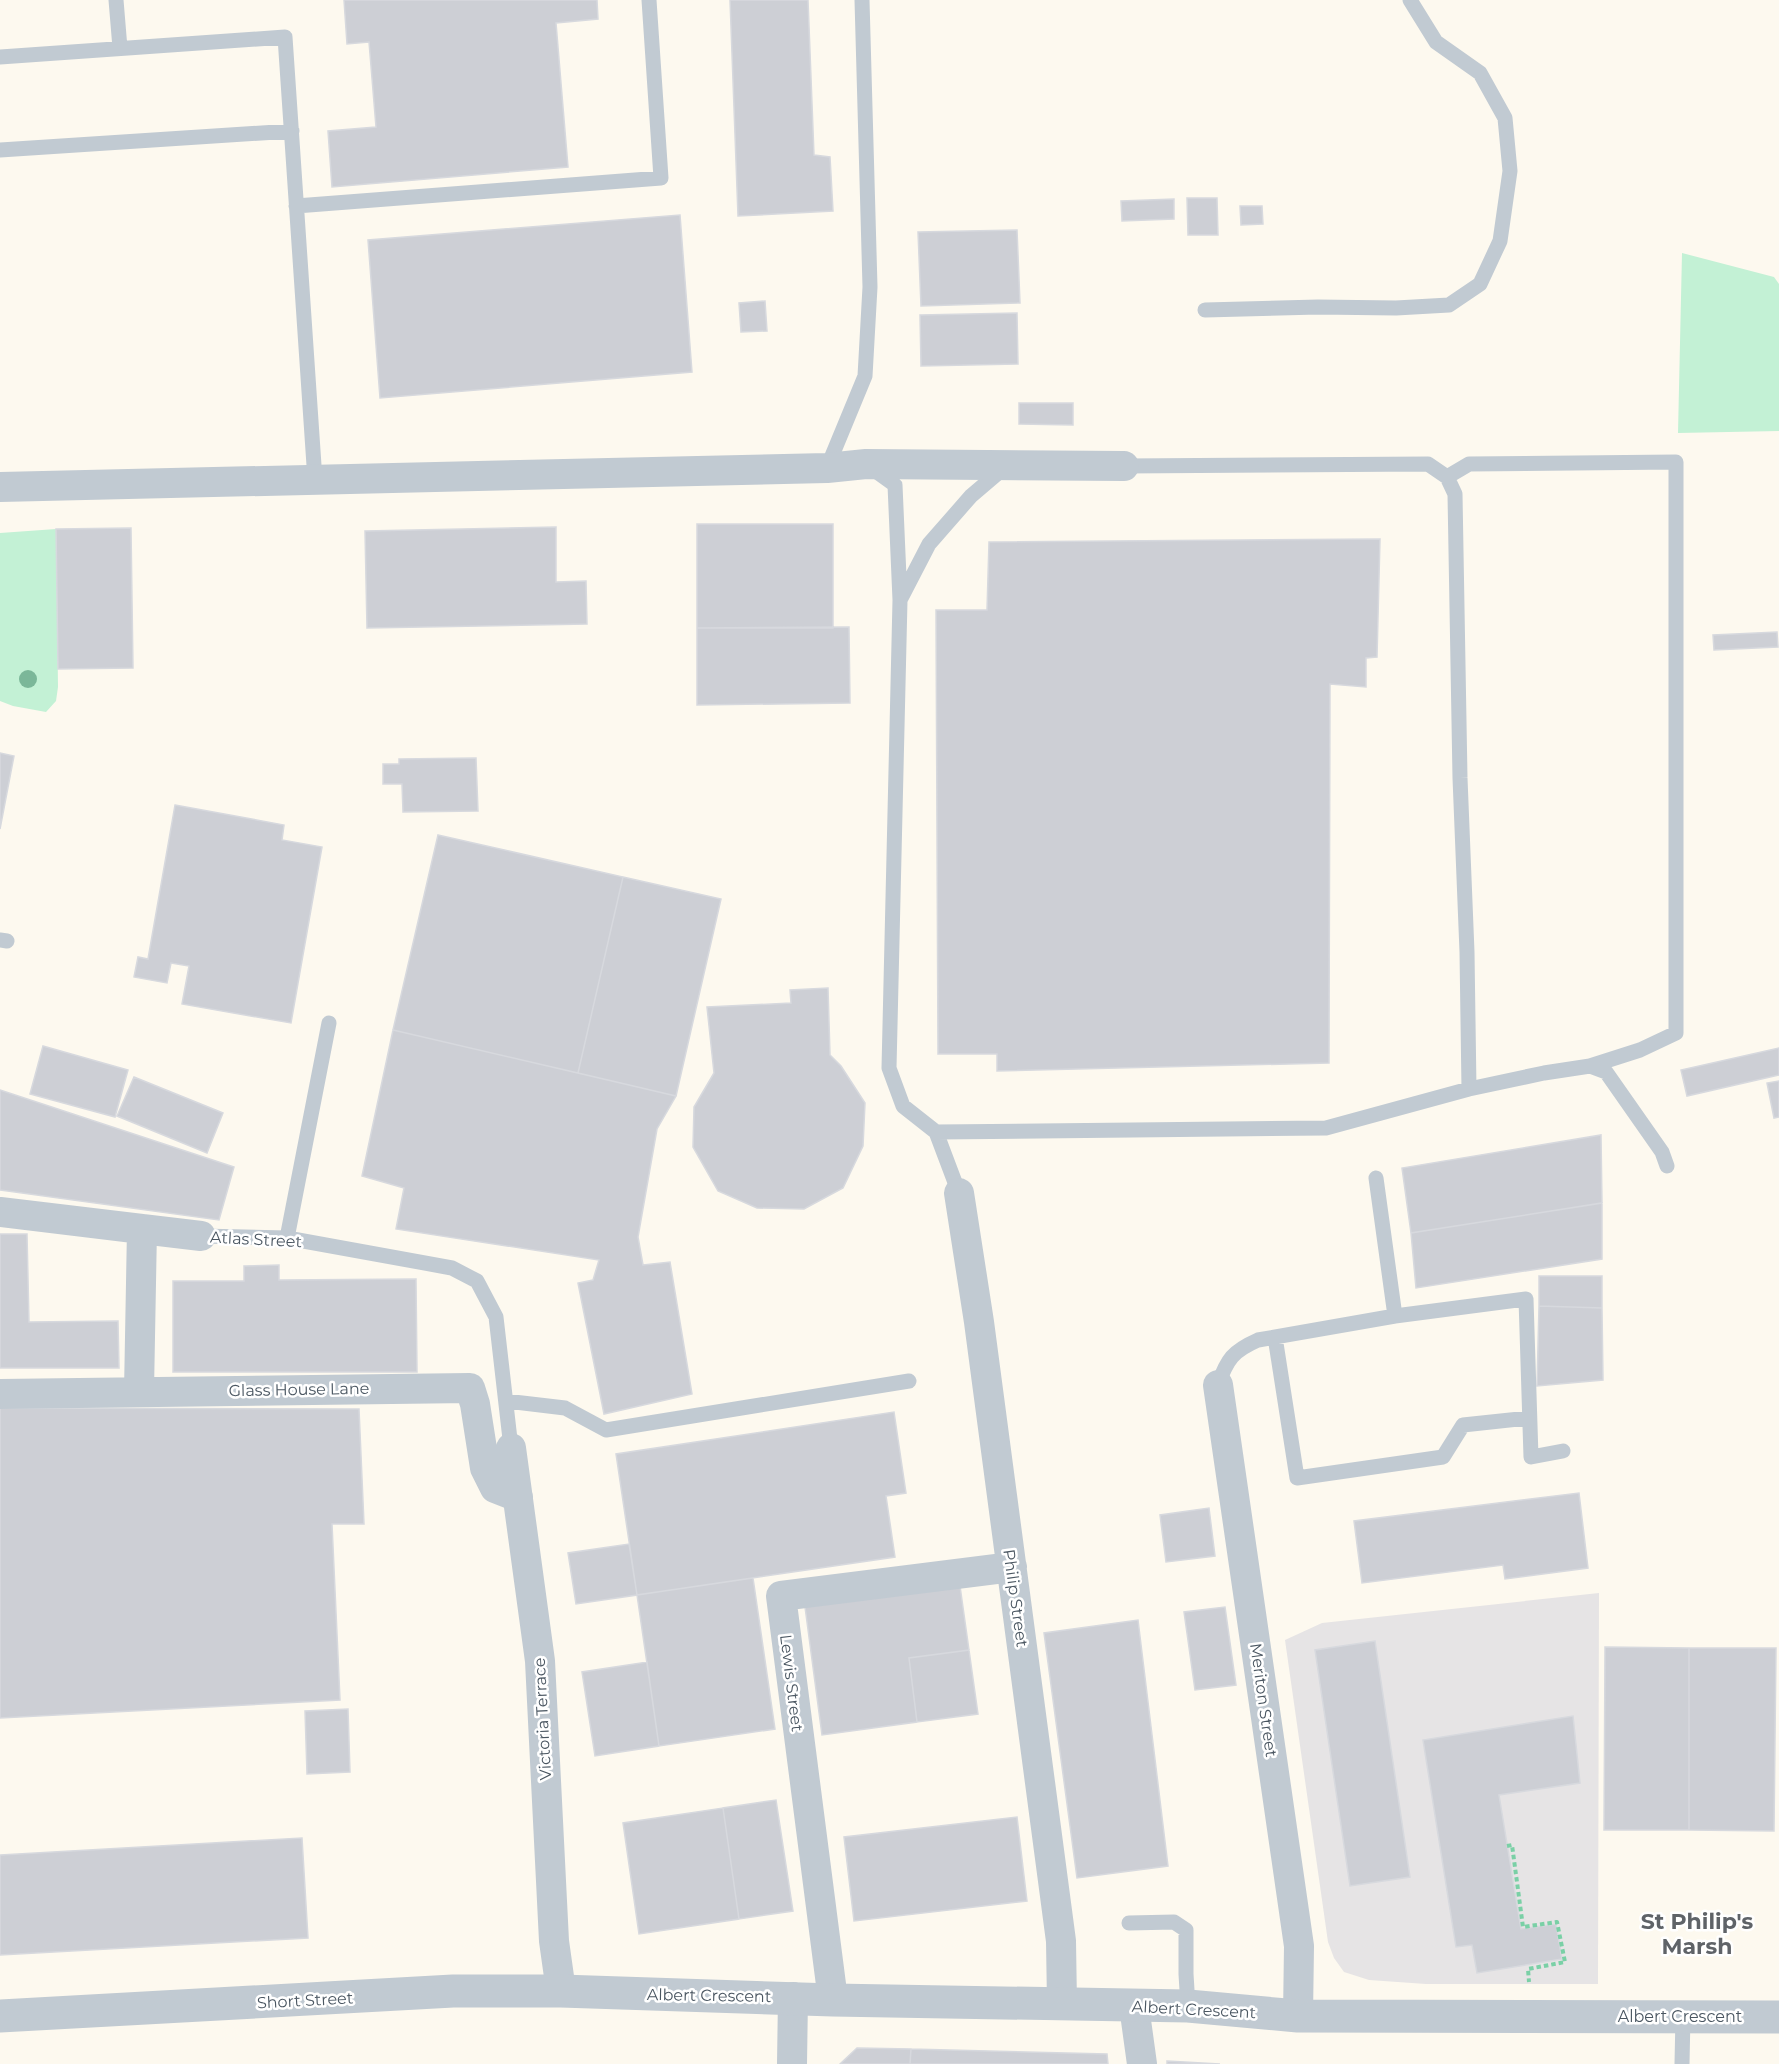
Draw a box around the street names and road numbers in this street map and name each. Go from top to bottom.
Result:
street label: Atlas Street [210,1228,303,1251]
street label: Glass House Lane [228,1379,370,1400]
street label: Philip Street [999,1548,1032,1649]
street label: Lewis Street [776,1633,807,1733]
street label: Meriton Street [1246,1642,1281,1759]
street label: Victoria Terrace [530,1657,555,1781]
street label: Albert Crescent [647,1985,772,2006]
street label: Short Street [256,1988,354,2013]
street label: Albert Crescent [1131,1997,1257,2022]
street label: Albert Crescent [1618,2007,1743,2026]

